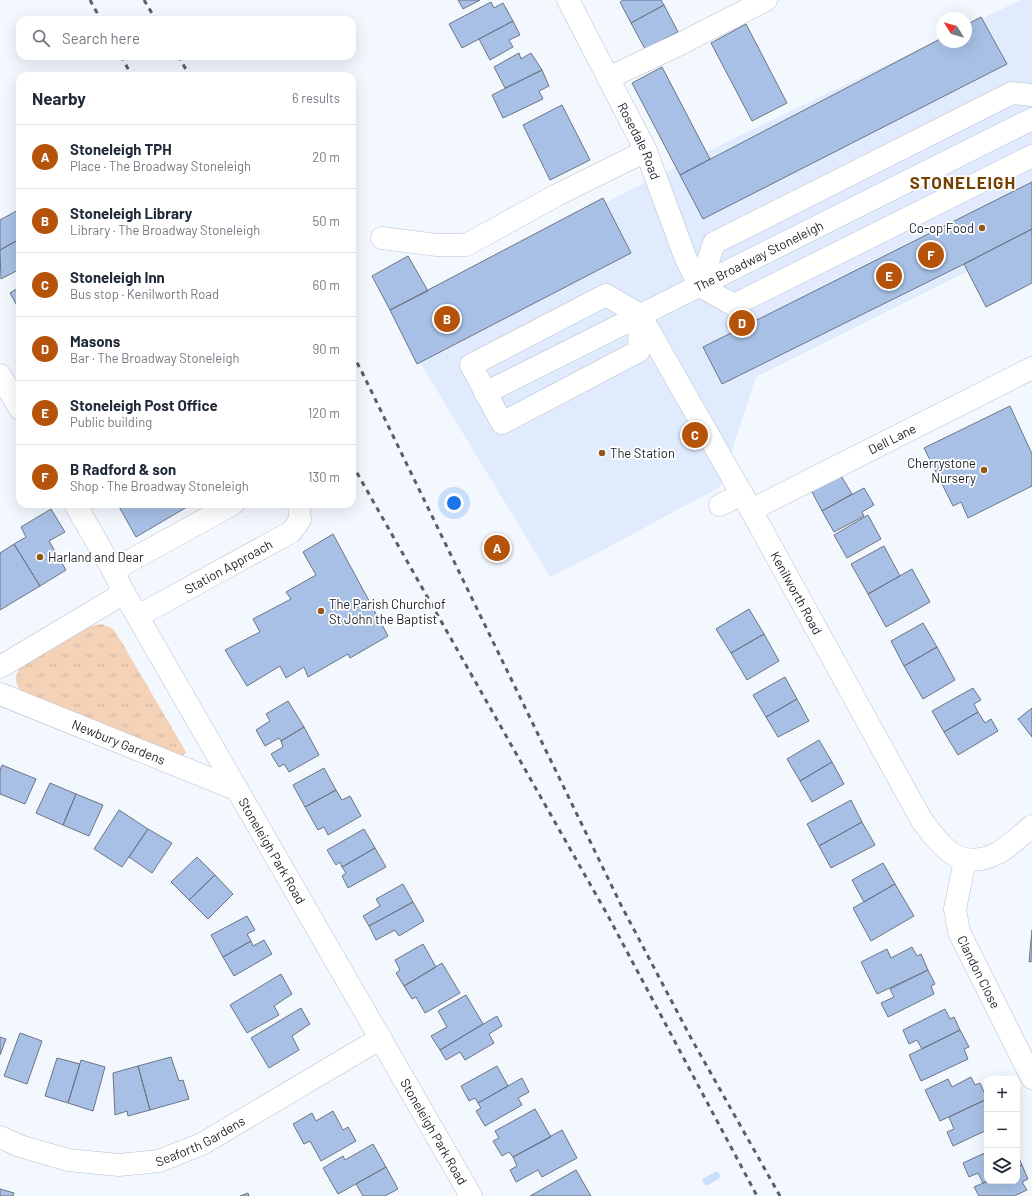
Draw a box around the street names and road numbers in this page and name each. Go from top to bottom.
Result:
street label: Rosedale Road [614,100,664,182]
street label: The Broadway Stoneleigh [691,217,826,295]
street label: Dell Lane [865,420,919,457]
street label: Station Approach [181,536,275,597]
street label: Kenilworth Road [767,549,826,637]
street label: Newbury Gardens [70,716,168,768]
street label: Stoneleigh Park Road [235,795,309,907]
street label: Clandon Close [954,933,1004,1011]
street label: Stoneleigh Park Road [397,1076,471,1188]
street label: Seaforth Gardens [153,1112,248,1170]

